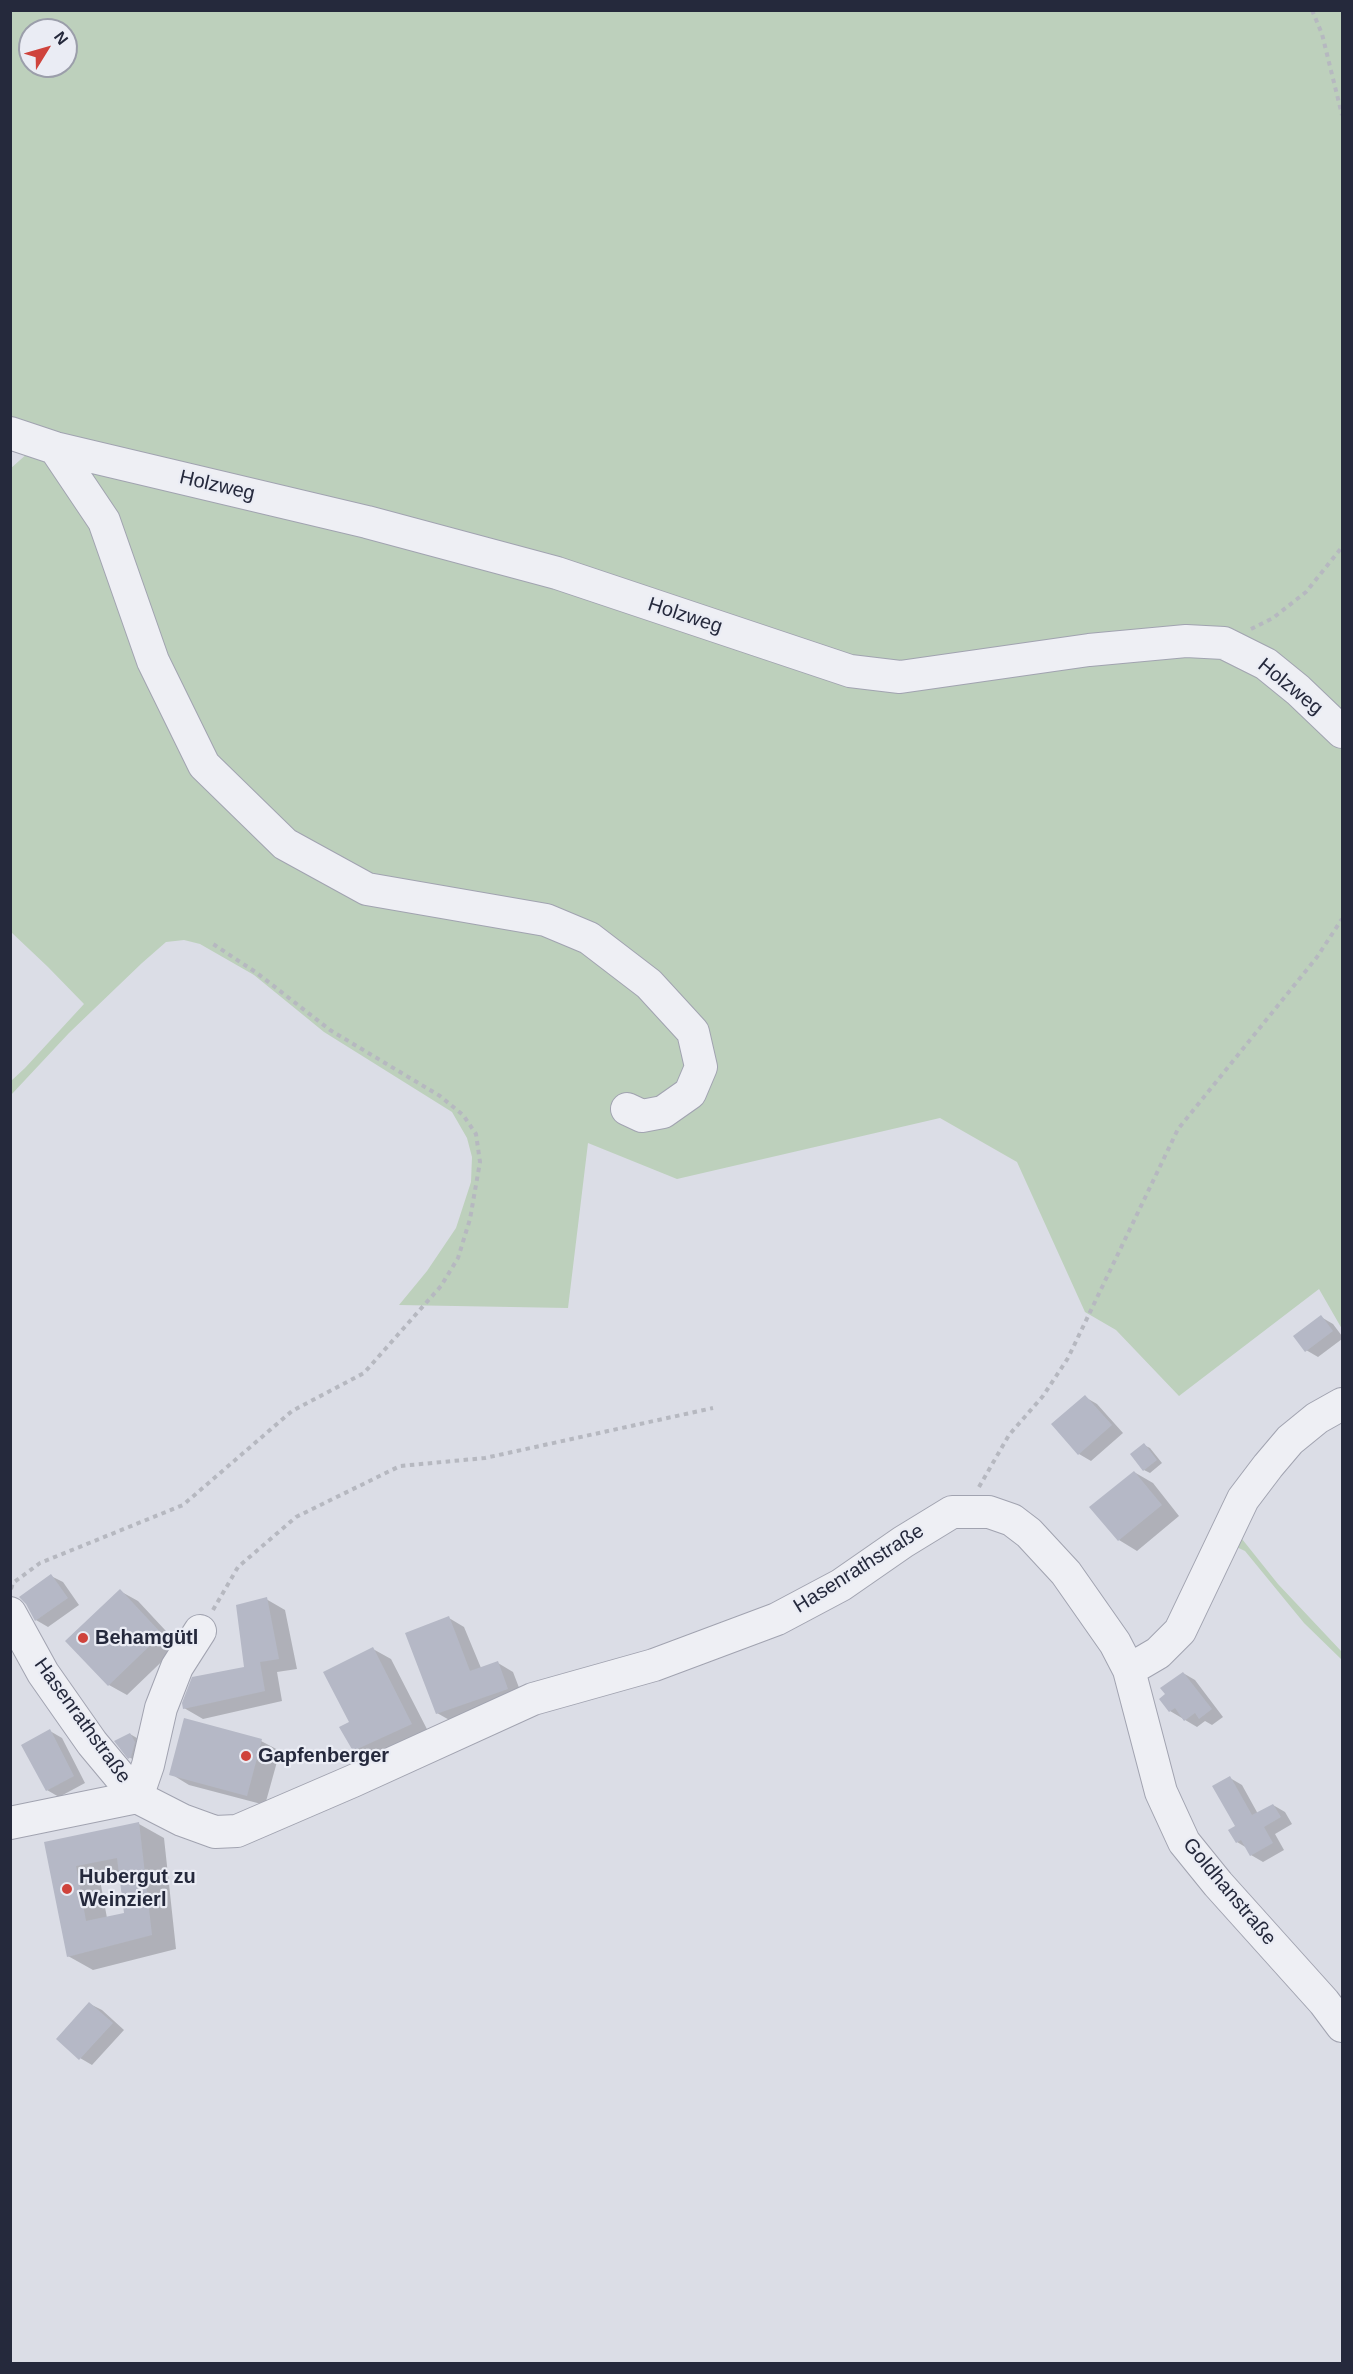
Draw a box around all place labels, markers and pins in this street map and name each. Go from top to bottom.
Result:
place label: Behamgütl [95,1626,198,1650]
marker: Behamgütl [76,1631,90,1645]
place label: Gapfenberger [258,1744,389,1768]
marker: Gapfenberger [239,1749,253,1763]
place label: Hubergut zu Weinzierl [79,1865,196,1912]
marker: Hubergut zu Weinzierl [60,1882,74,1896]

